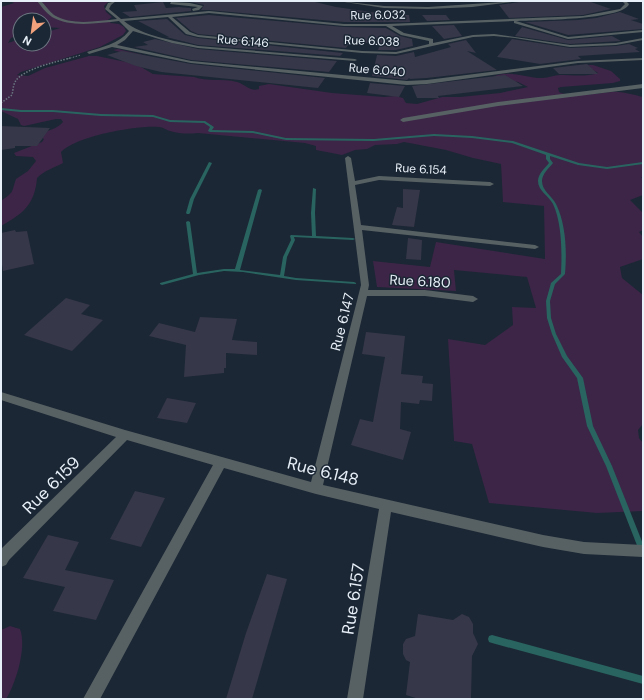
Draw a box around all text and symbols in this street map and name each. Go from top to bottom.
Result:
street label: Rue 6.032 [350,7,406,23]
north arrow [12,12,52,52]
street label: Rue 6.146 [217,31,269,51]
street label: Rue 6.038 [344,32,400,50]
text: N [20,33,34,49]
street label: Rue 6.040 [348,60,406,80]
street label: Rue 6.154 [395,160,447,178]
street label: Rue 6.180 [389,270,451,292]
street label: Rue 6.147 [326,291,358,353]
street label: Rue 6.159 [17,451,85,519]
street label: Rue 6.148 [285,452,361,490]
street label: Rue 6.157 [337,562,369,636]

